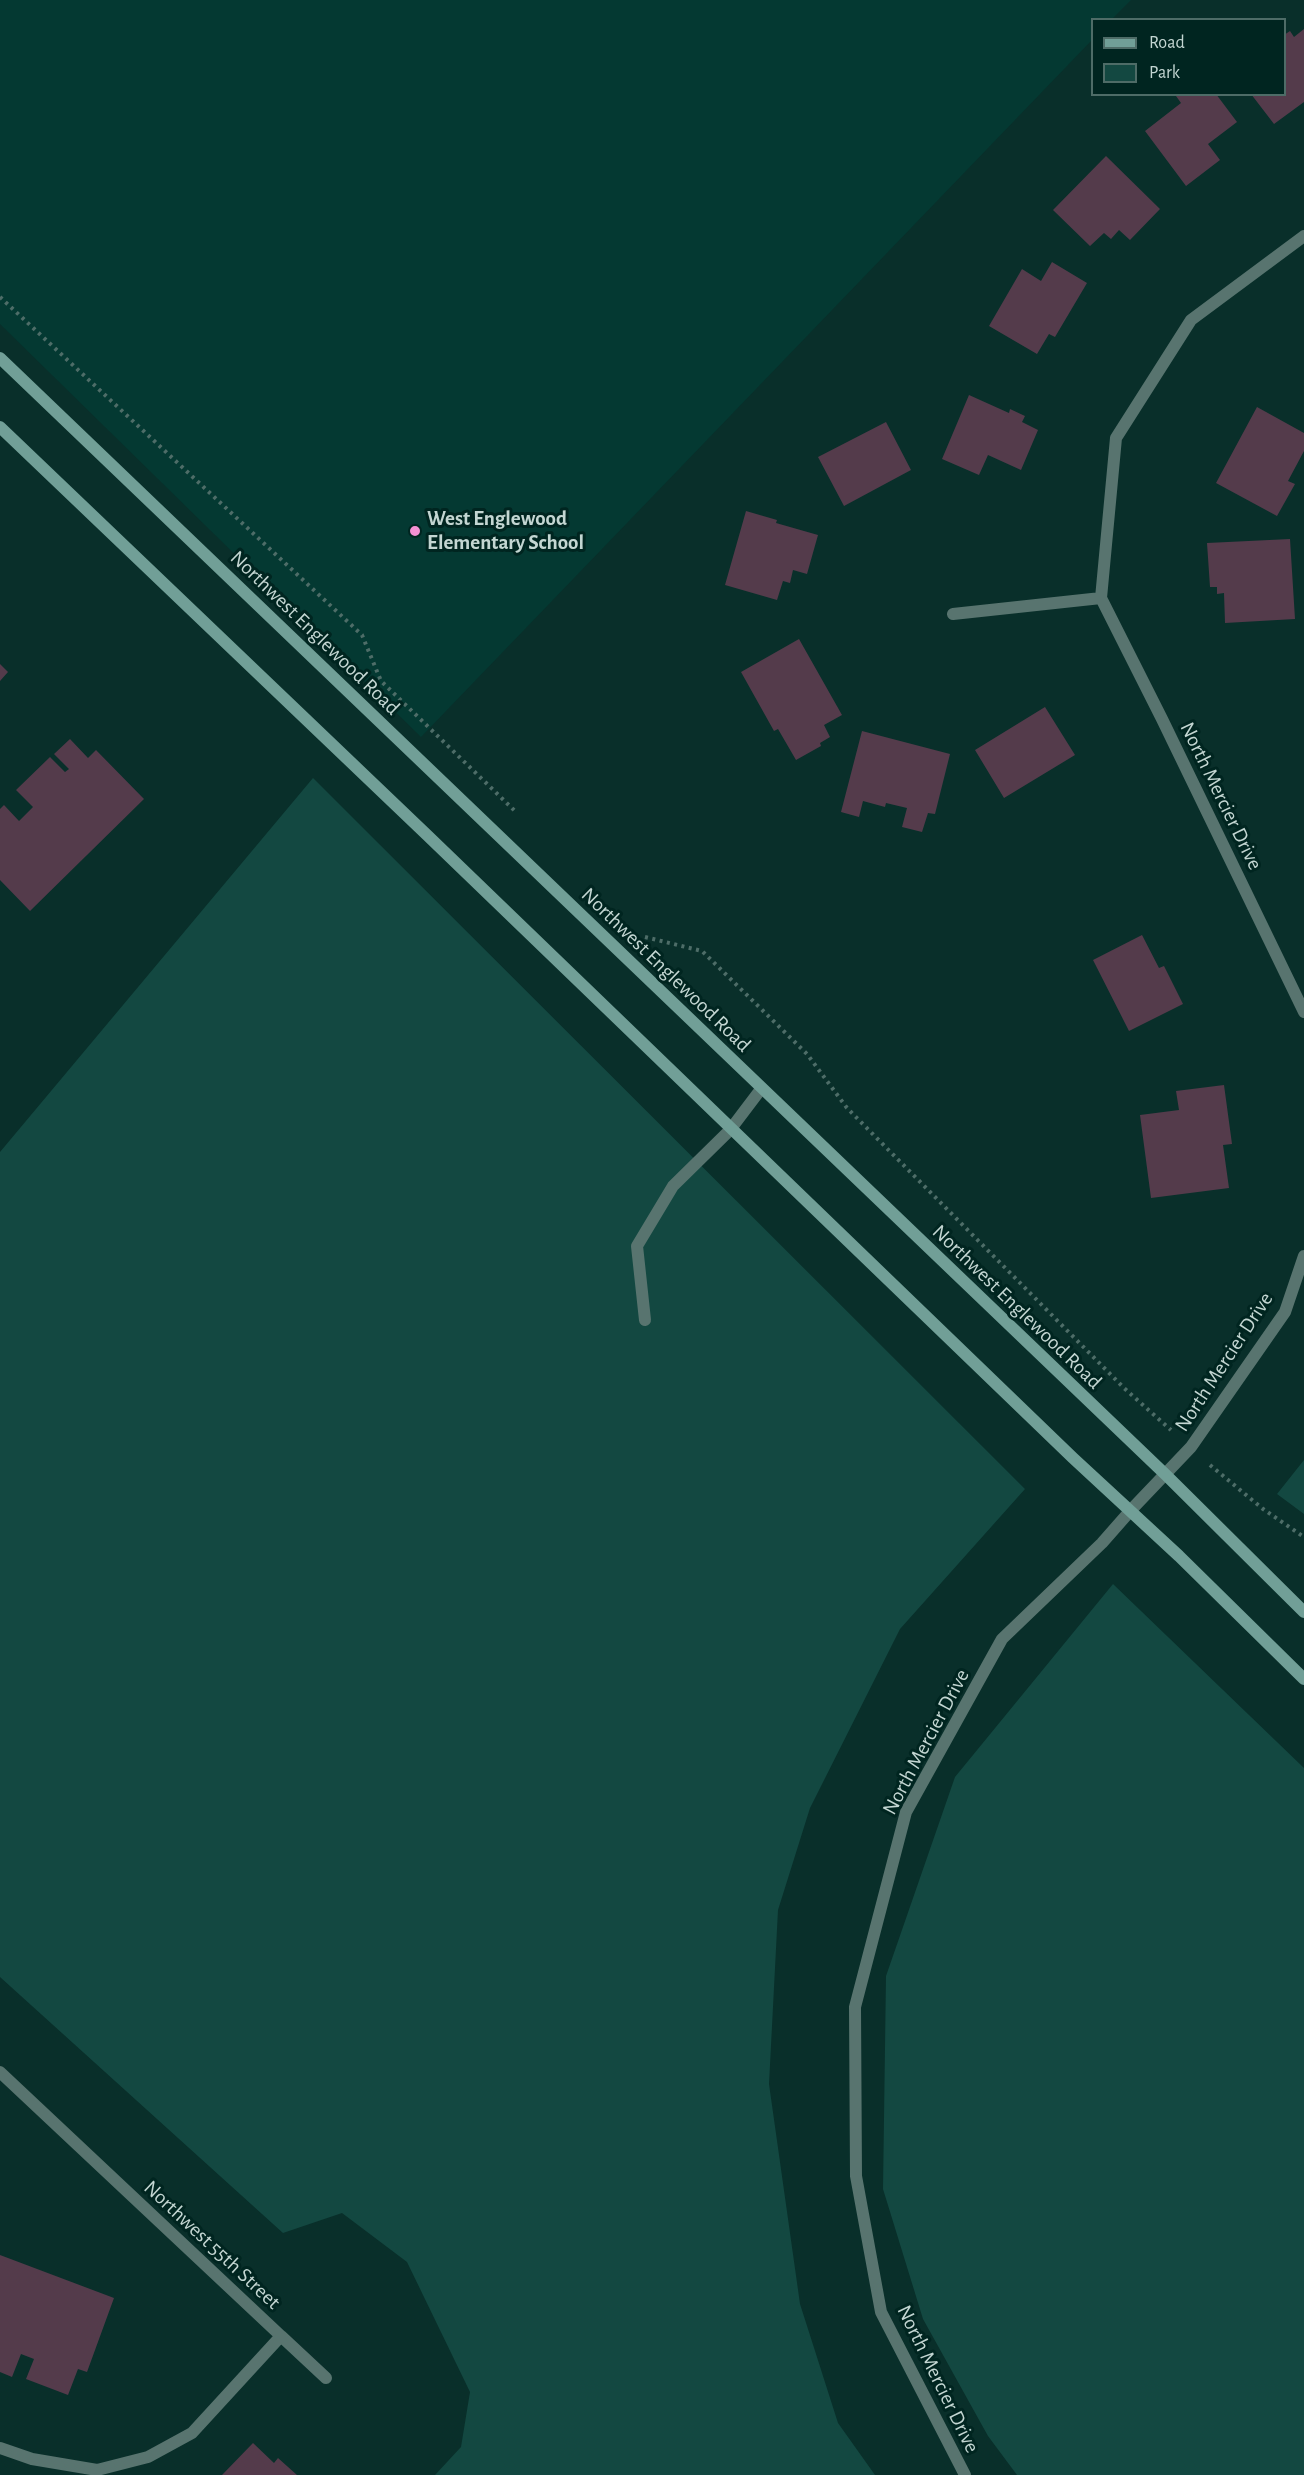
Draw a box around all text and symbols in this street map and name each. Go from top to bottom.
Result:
legend [1091,18,1286,96]
text: Road [1149,34,1185,52]
text: Park [1149,64,1180,82]
place label: West Englewood Elementary School [427,506,584,556]
marker: West Englewood Elementary School [408,524,422,538]
street label: Northwest Englewood Road [225,545,405,721]
street label: North Mercier Drive [1174,718,1268,874]
street label: Northwest Englewood Road [576,882,756,1058]
street label: Northwest Englewood Road [927,1219,1107,1395]
street label: North Mercier Drive [1170,1288,1278,1436]
street label: North Mercier Drive [877,1665,975,1819]
street label: Northwest 55th Street [138,2175,286,2315]
street label: North Mercier Drive [891,2301,985,2457]

